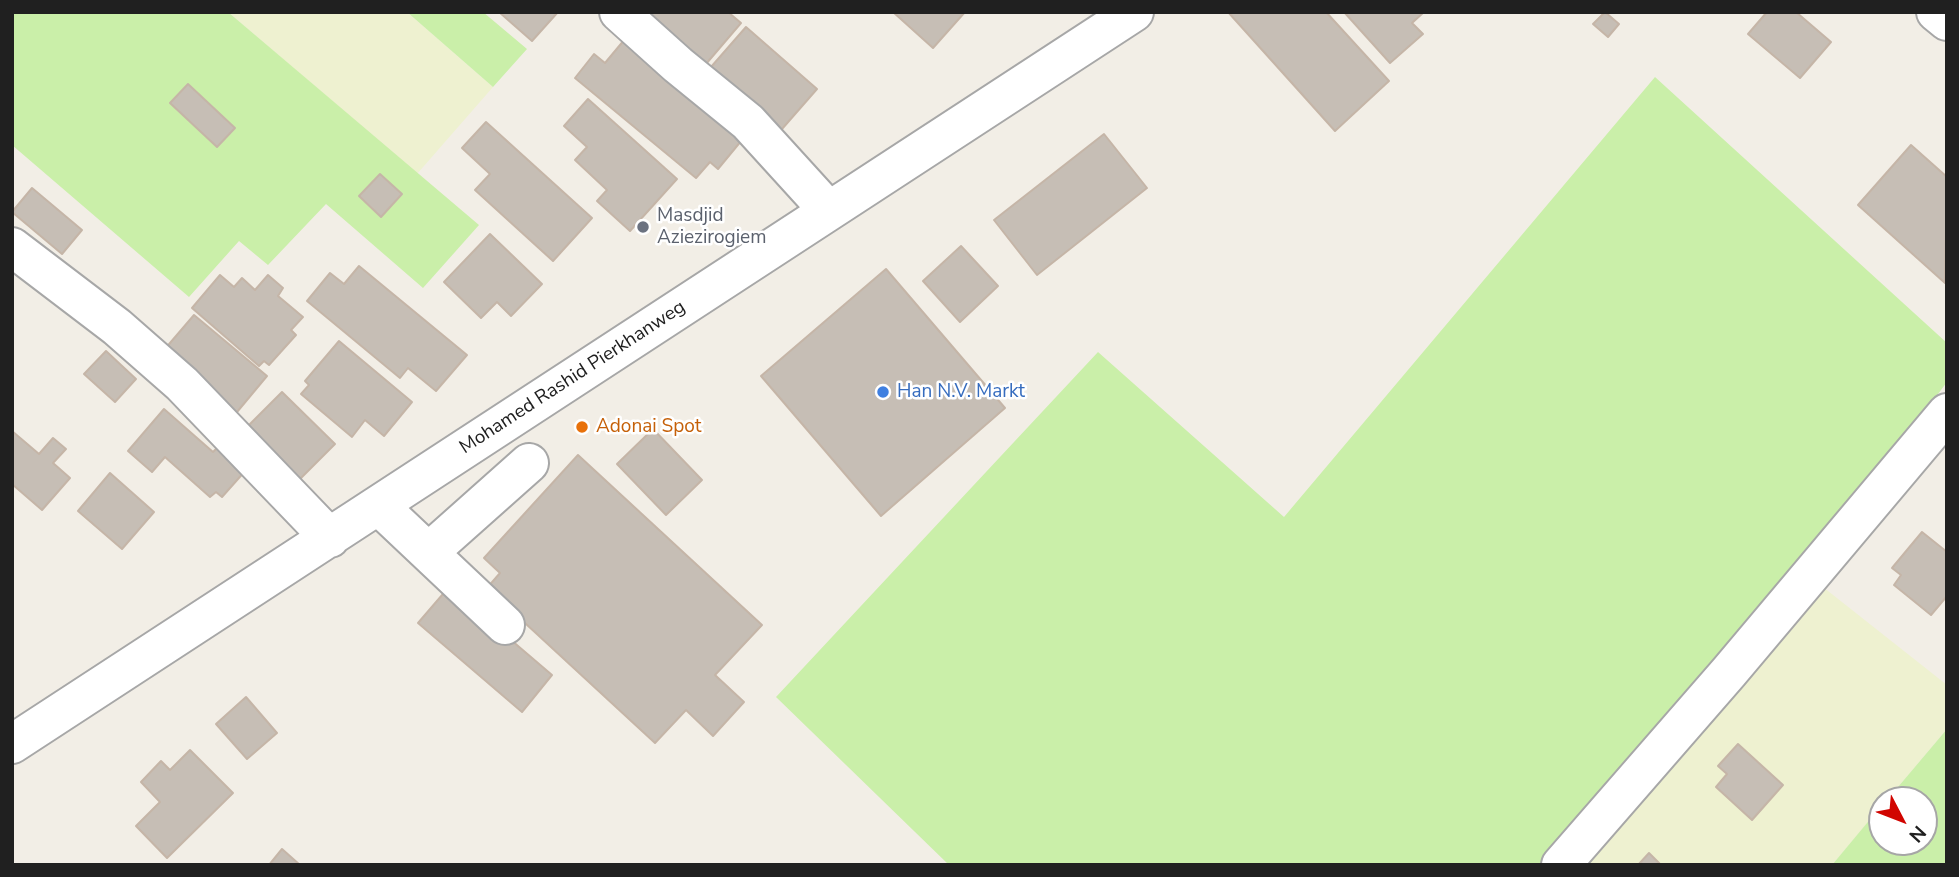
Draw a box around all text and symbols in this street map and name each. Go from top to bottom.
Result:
place label: Masdjid Aziezirogiem [657,205,766,249]
marker: Masdjid Aziezirogiem [635,219,651,235]
street label: Mohamed Rashid Pierkhanweg [456,296,690,460]
place label: Han N.V. Markt [897,381,1025,403]
marker: Han N.V. Markt [875,384,891,400]
place label: Adonai Spot [596,416,701,438]
marker: Adonai Spot [574,419,590,435]
north arrow [1868,786,1938,856]
text: N [1903,820,1932,848]

